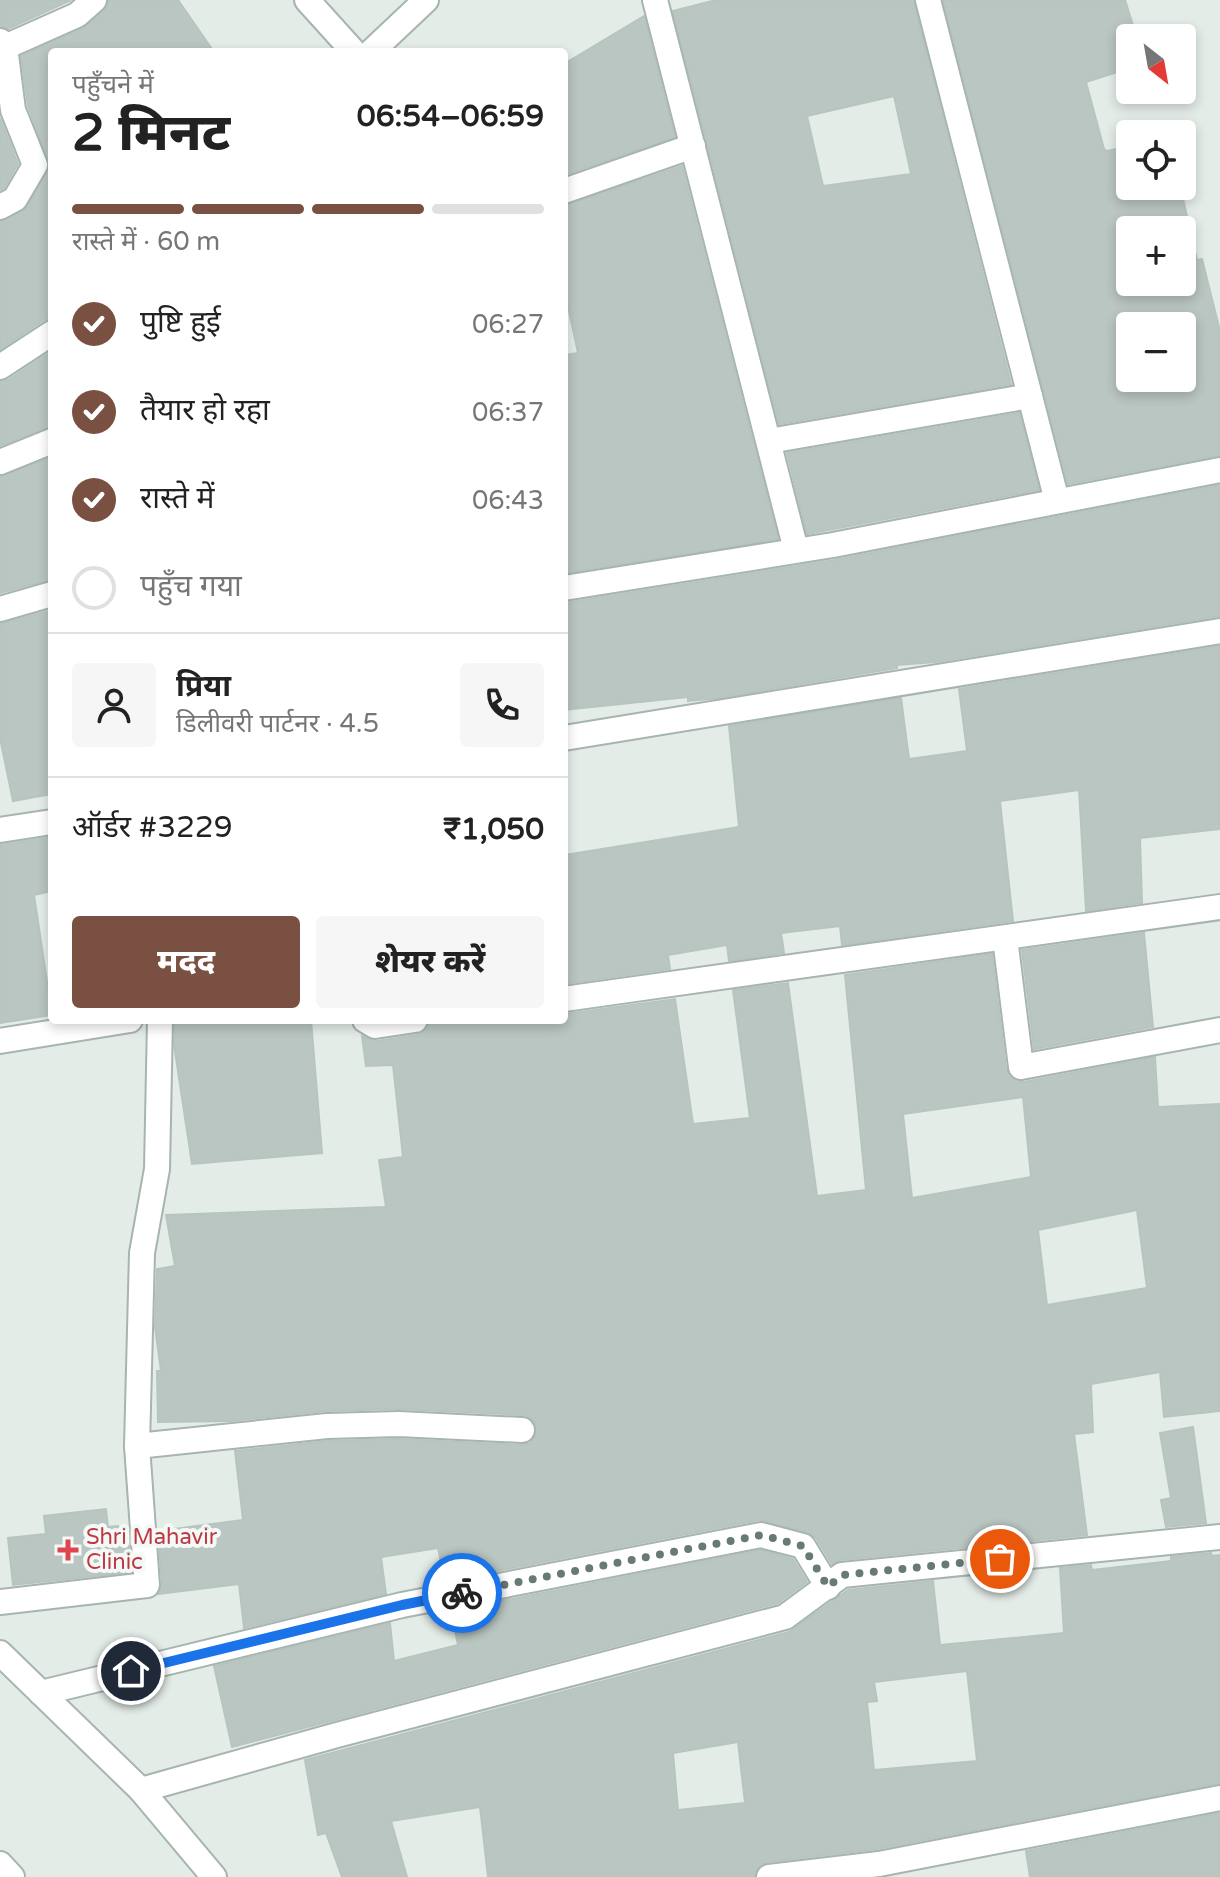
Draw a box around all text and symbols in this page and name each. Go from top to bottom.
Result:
north arrow [1116,24,1196,104]
map controls [1116,24,1196,392]
text: पहुँचने में [72,69,154,100]
text: 06:54–06:59 [357,98,544,135]
text: 2 मिनट [72,102,230,165]
button: locate [1116,120,1196,200]
button: + [1116,216,1196,296]
text: रास्ते में · 60 m [72,226,220,257]
icon: check [72,302,116,346]
text: पुष्टि हुई [140,304,221,341]
text: 06:27 [472,309,544,340]
button: − [1116,312,1196,392]
icon: check [72,390,116,434]
text: तैयार हो रहा [140,392,270,429]
text: 06:37 [472,397,544,428]
icon: check [72,478,116,522]
text: रास्ते में [140,480,215,517]
text: 06:43 [472,485,544,516]
text: पहुँच गया [140,568,242,605]
button: person [72,663,156,747]
button: phone [460,663,544,747]
text: प्रिया [176,668,231,705]
text: डिलीवरी पार्टनर · 4.5 [176,708,379,739]
text: ऑर्डर #3229 [72,809,233,846]
text: ₹1,050 [443,811,544,848]
button: मदद [72,916,300,1008]
button: शेयर करें [316,916,544,1008]
place label: Shri Mahavir Clinic [86,1524,218,1575]
pin [966,1525,1034,1593]
icon: bag [978,1537,1022,1581]
marker: Shri Mahavir Clinic [57,1539,79,1561]
courier [422,1553,502,1633]
icon: bike [440,1571,484,1615]
pin [97,1637,165,1705]
icon: home [109,1649,153,1693]

